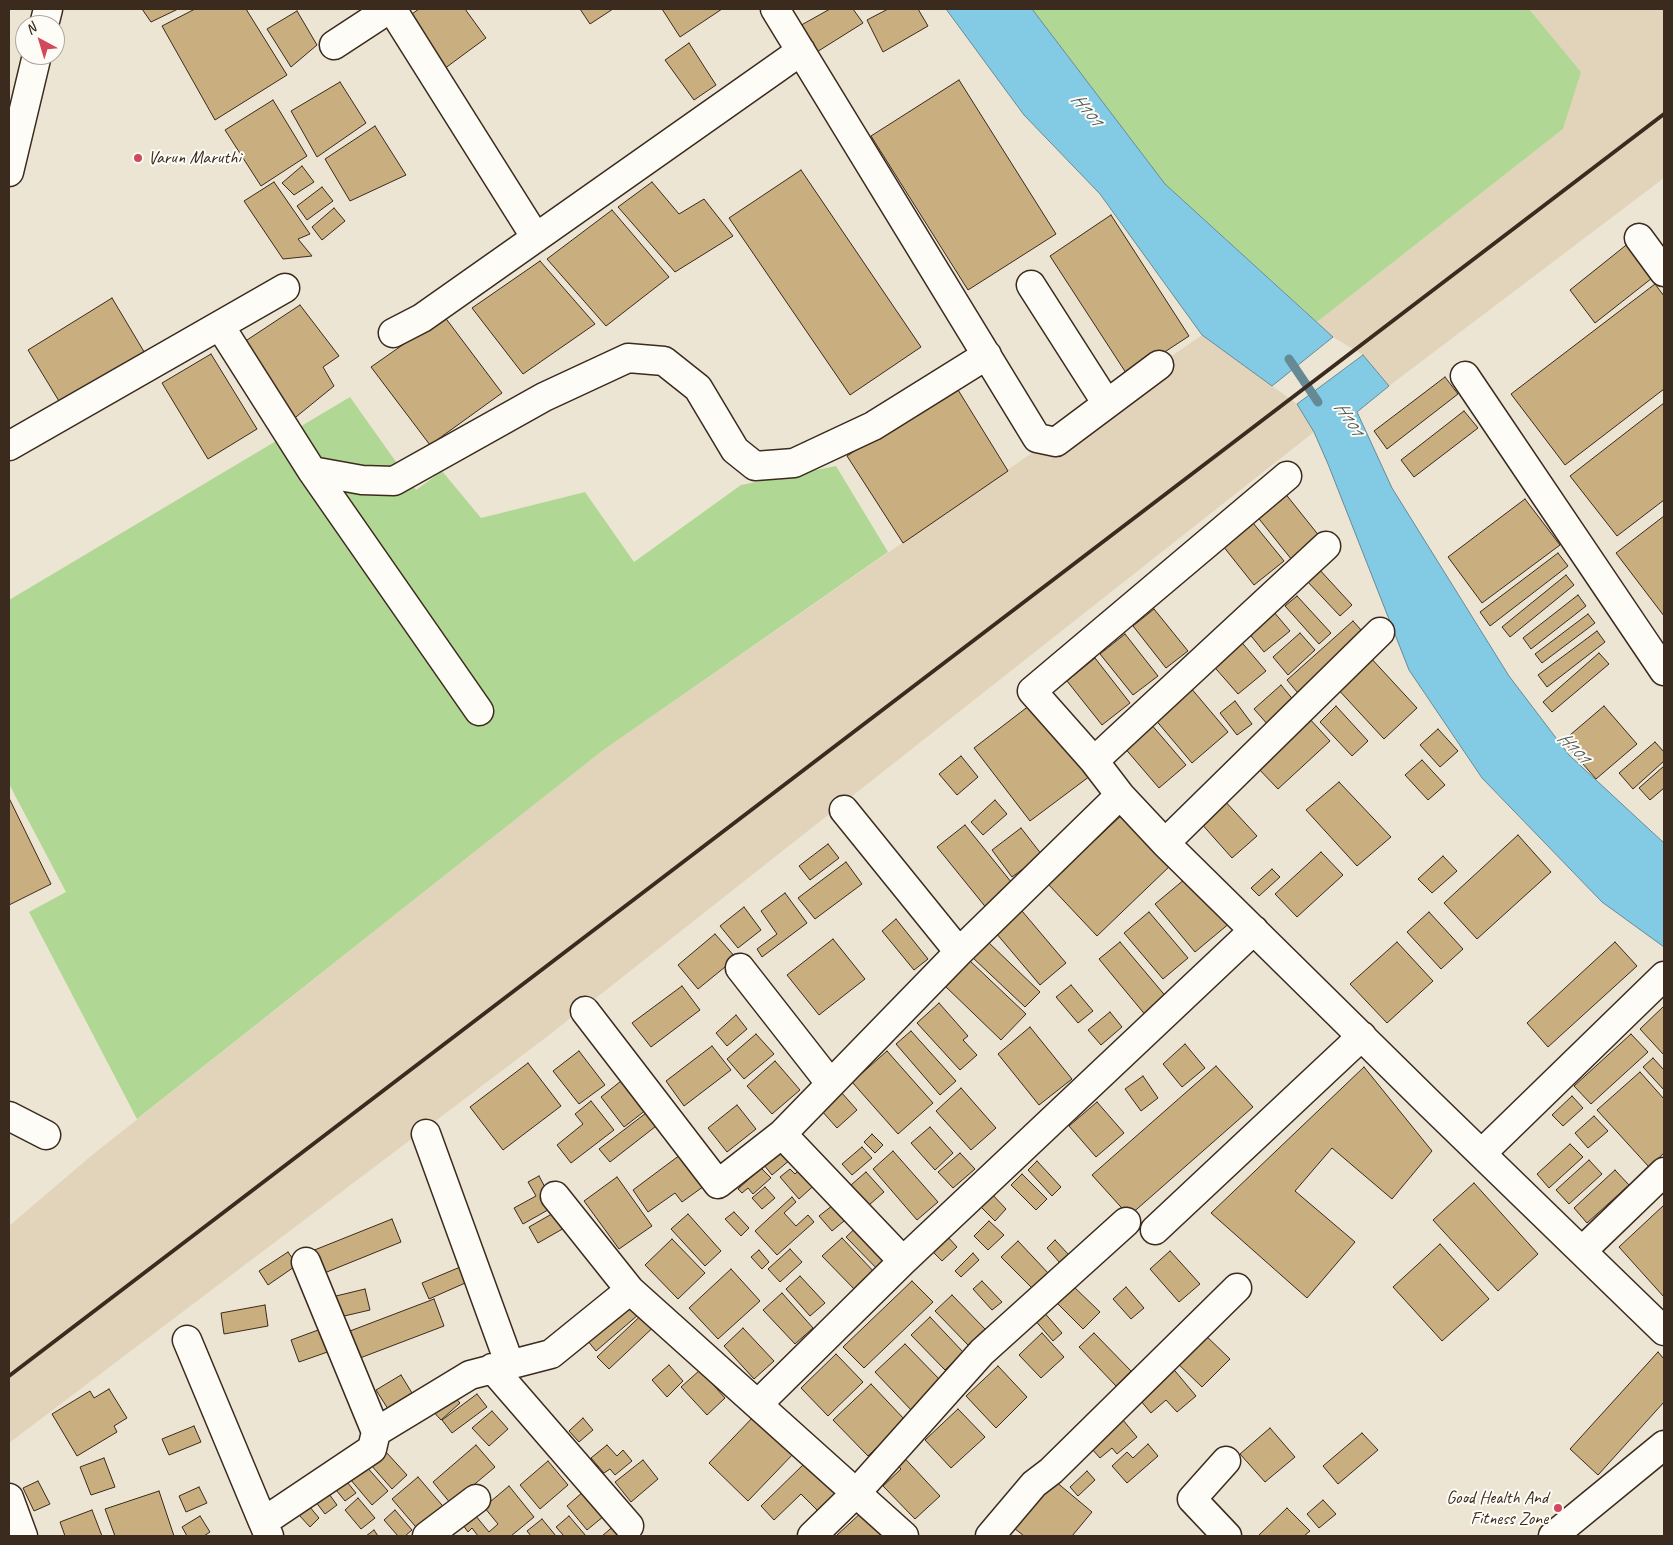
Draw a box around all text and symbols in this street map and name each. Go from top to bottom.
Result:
north arrow [15,15,65,65]
text: N [22,19,40,38]
water label: H101 [1066,89,1106,131]
place label: Varun Maruthi [148,147,241,169]
marker: Varun Maruthi [132,152,144,164]
water label: H101 [1329,398,1367,440]
water label: H101 [1552,727,1594,769]
place label: Good Health And Fitness Zone [1446,1487,1548,1530]
marker: Good Health And Fitness Zone [1552,1502,1564,1514]

